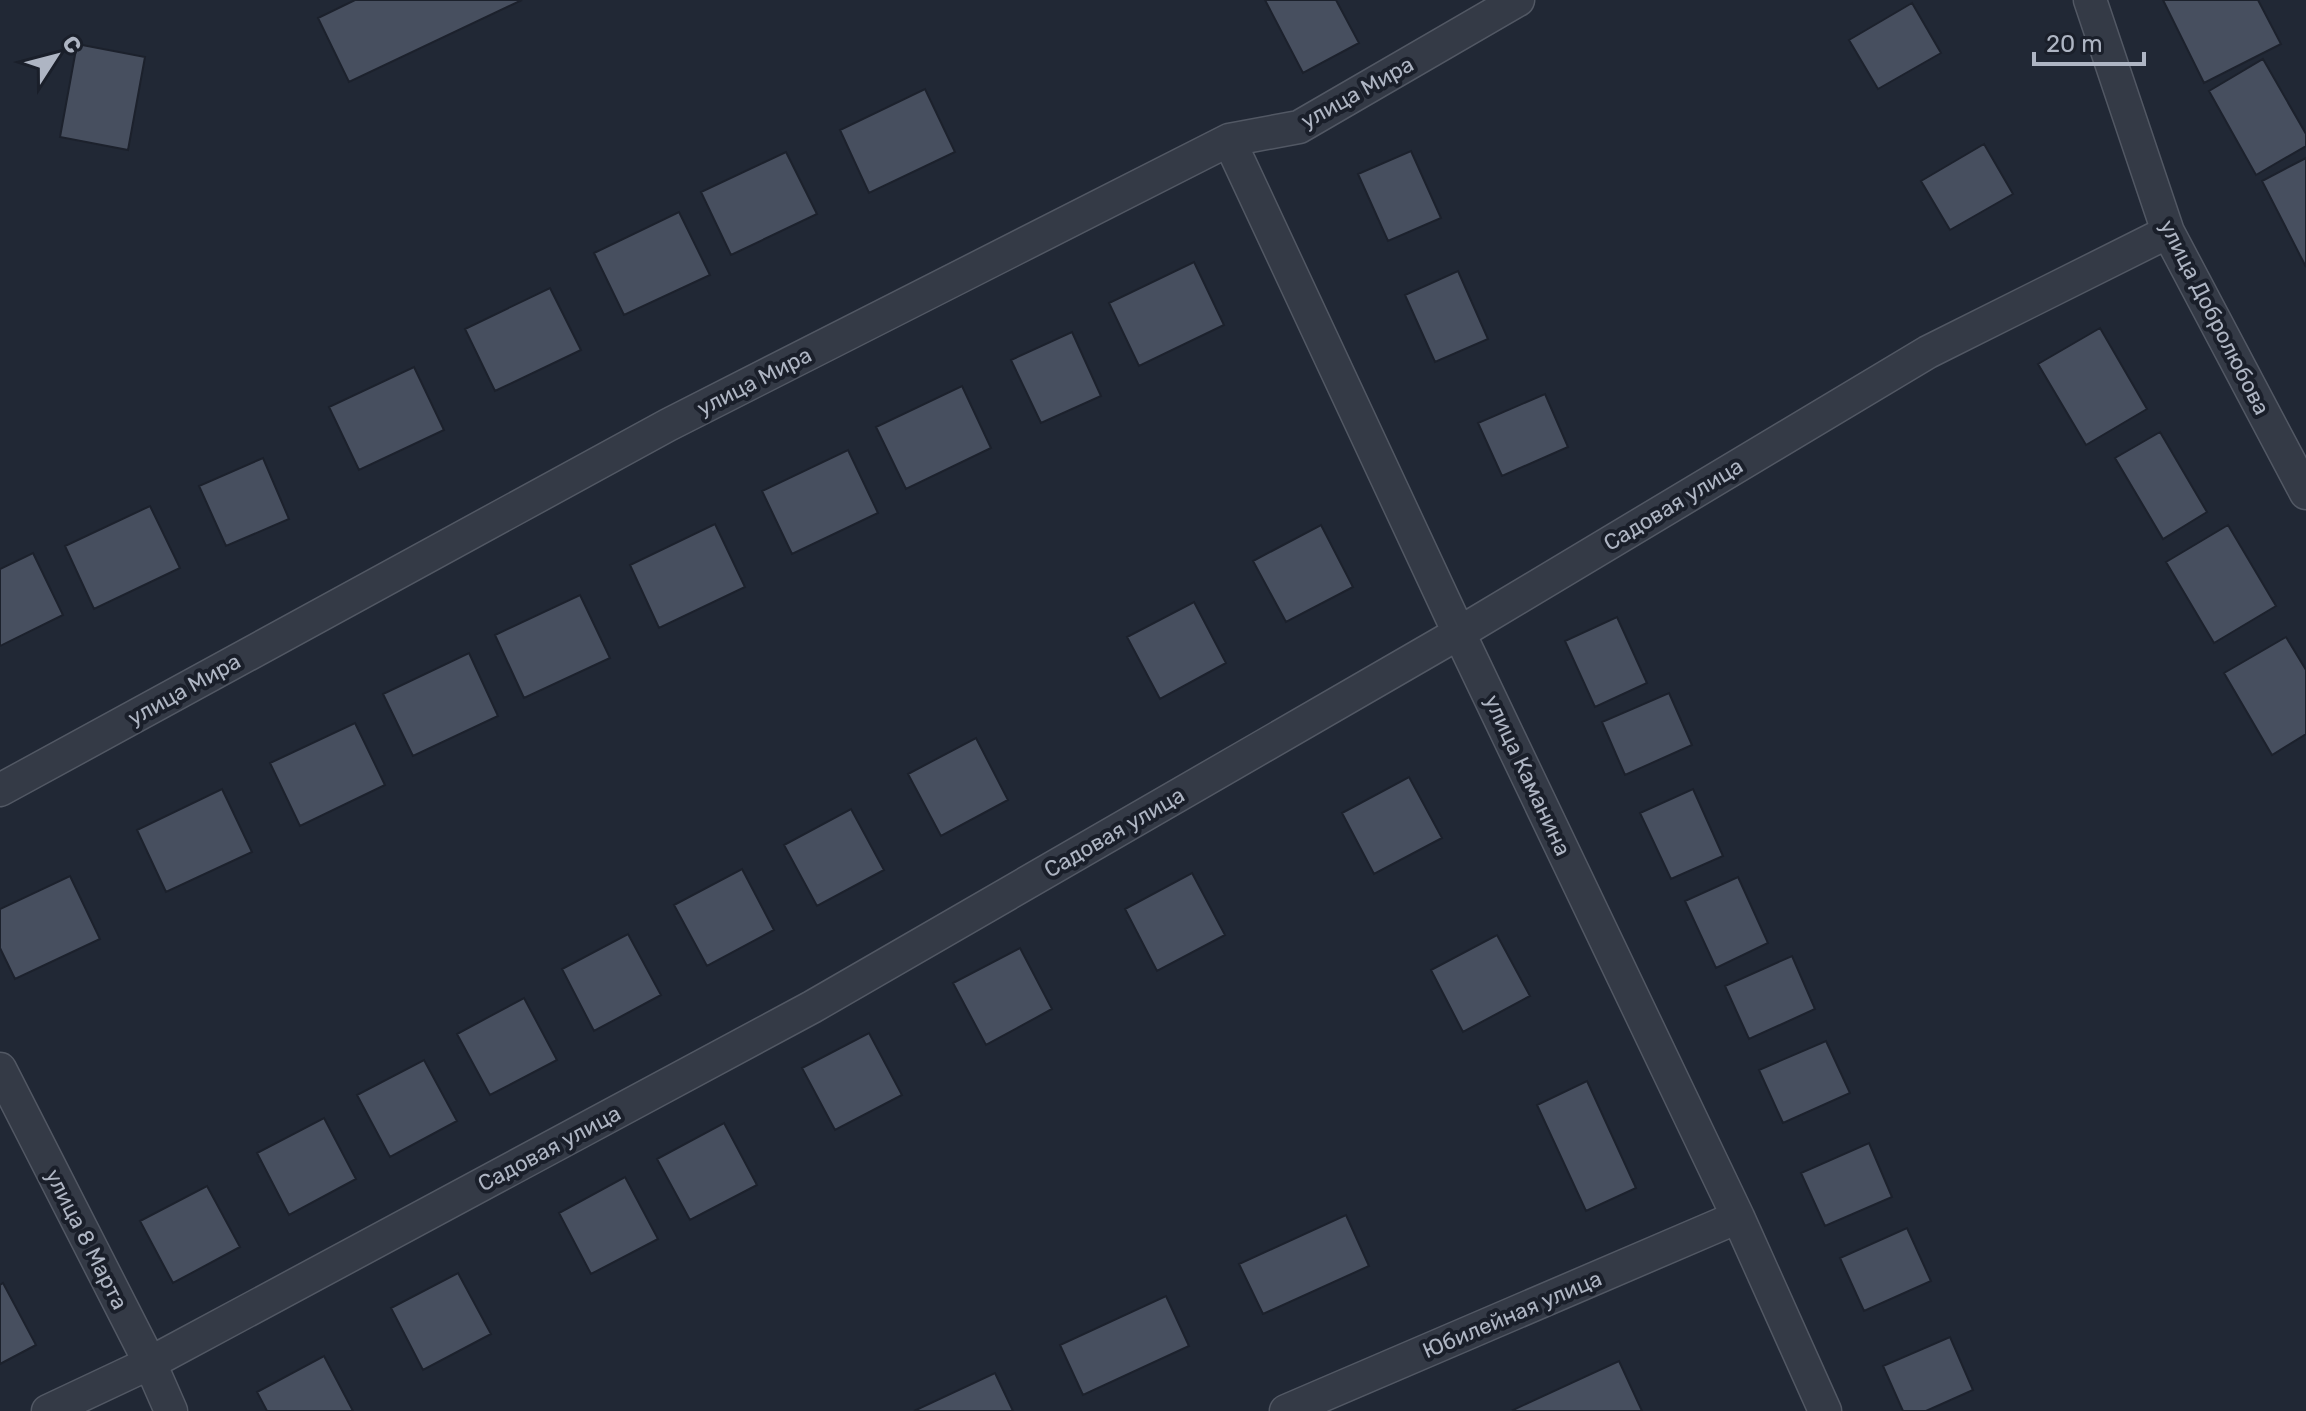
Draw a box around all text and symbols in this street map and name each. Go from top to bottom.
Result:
north arrow [16,16,96,96]
scale bar [2034,16,2144,66]
text: С [56,30,87,59]
text: 20 m [2046,30,2103,58]
street label: улица Мира [1296,50,1418,134]
street label: улица Добролюбова [2154,215,2275,419]
street label: улица Мира [693,341,816,422]
street label: Садовая улица [1599,452,1748,557]
street label: улица Мира [123,647,245,731]
street label: улица Каманина [1478,690,1577,860]
street label: Садовая улица [1039,781,1189,884]
street label: Садовая улица [473,1099,625,1197]
street label: улица 8 Марта [40,1164,134,1314]
street label: Юбилейная улица [1419,1265,1606,1364]

